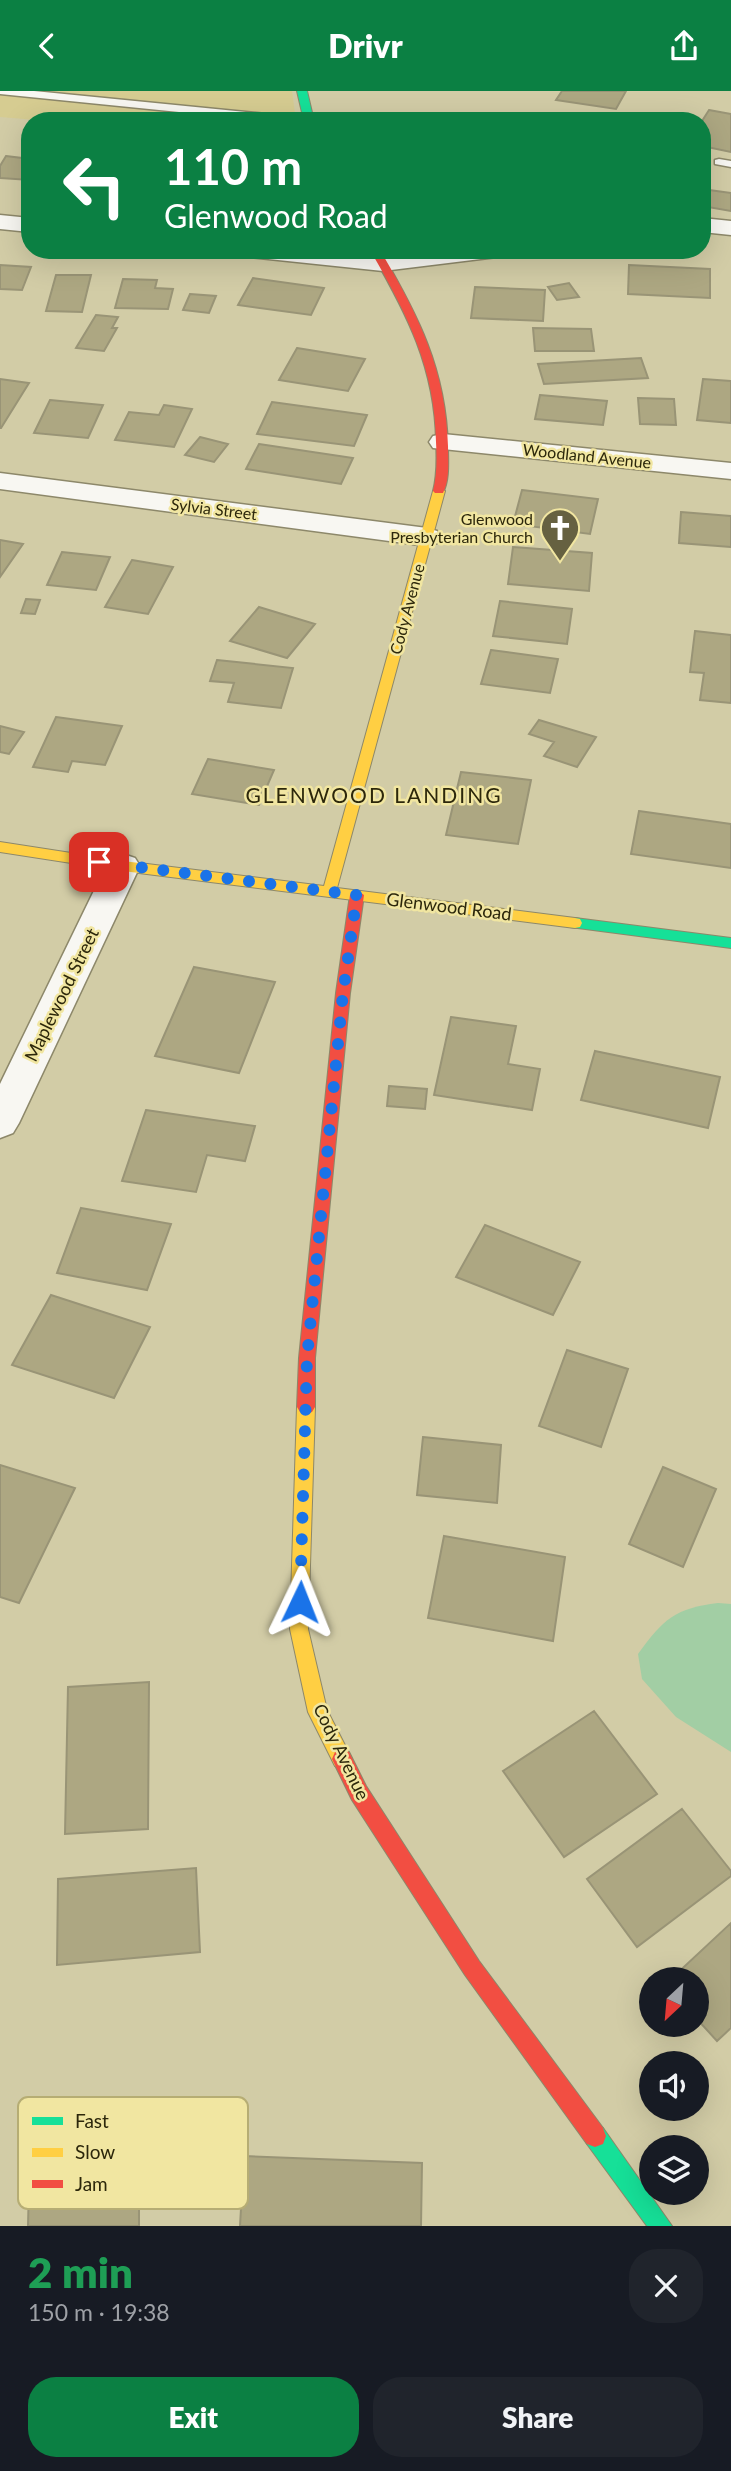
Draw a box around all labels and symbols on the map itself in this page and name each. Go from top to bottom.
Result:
street label: Woodland Avenue [522,439,652,472]
street label: Sylvia Street [170,494,258,523]
church icon: Glenwood Presbyterian Church [539,507,581,562]
place label: Glenwood Presbyterian Church [390,509,533,546]
street label: Cody Avenue [385,562,428,656]
district label: GLENWOOD LANDING [245,782,503,807]
pin [69,832,129,892]
street label: Glenwood Road [385,887,513,925]
street label: Maplewood Street [19,924,103,1065]
position arrow [263,1565,337,1639]
street label: Cody Avenue [309,1700,375,1803]
north arrow [639,1967,709,2037]
legend [18,2097,248,2209]
text: Fast [75,2109,109,2132]
text: Slow [75,2140,115,2163]
text: Jam [75,2172,108,2195]

